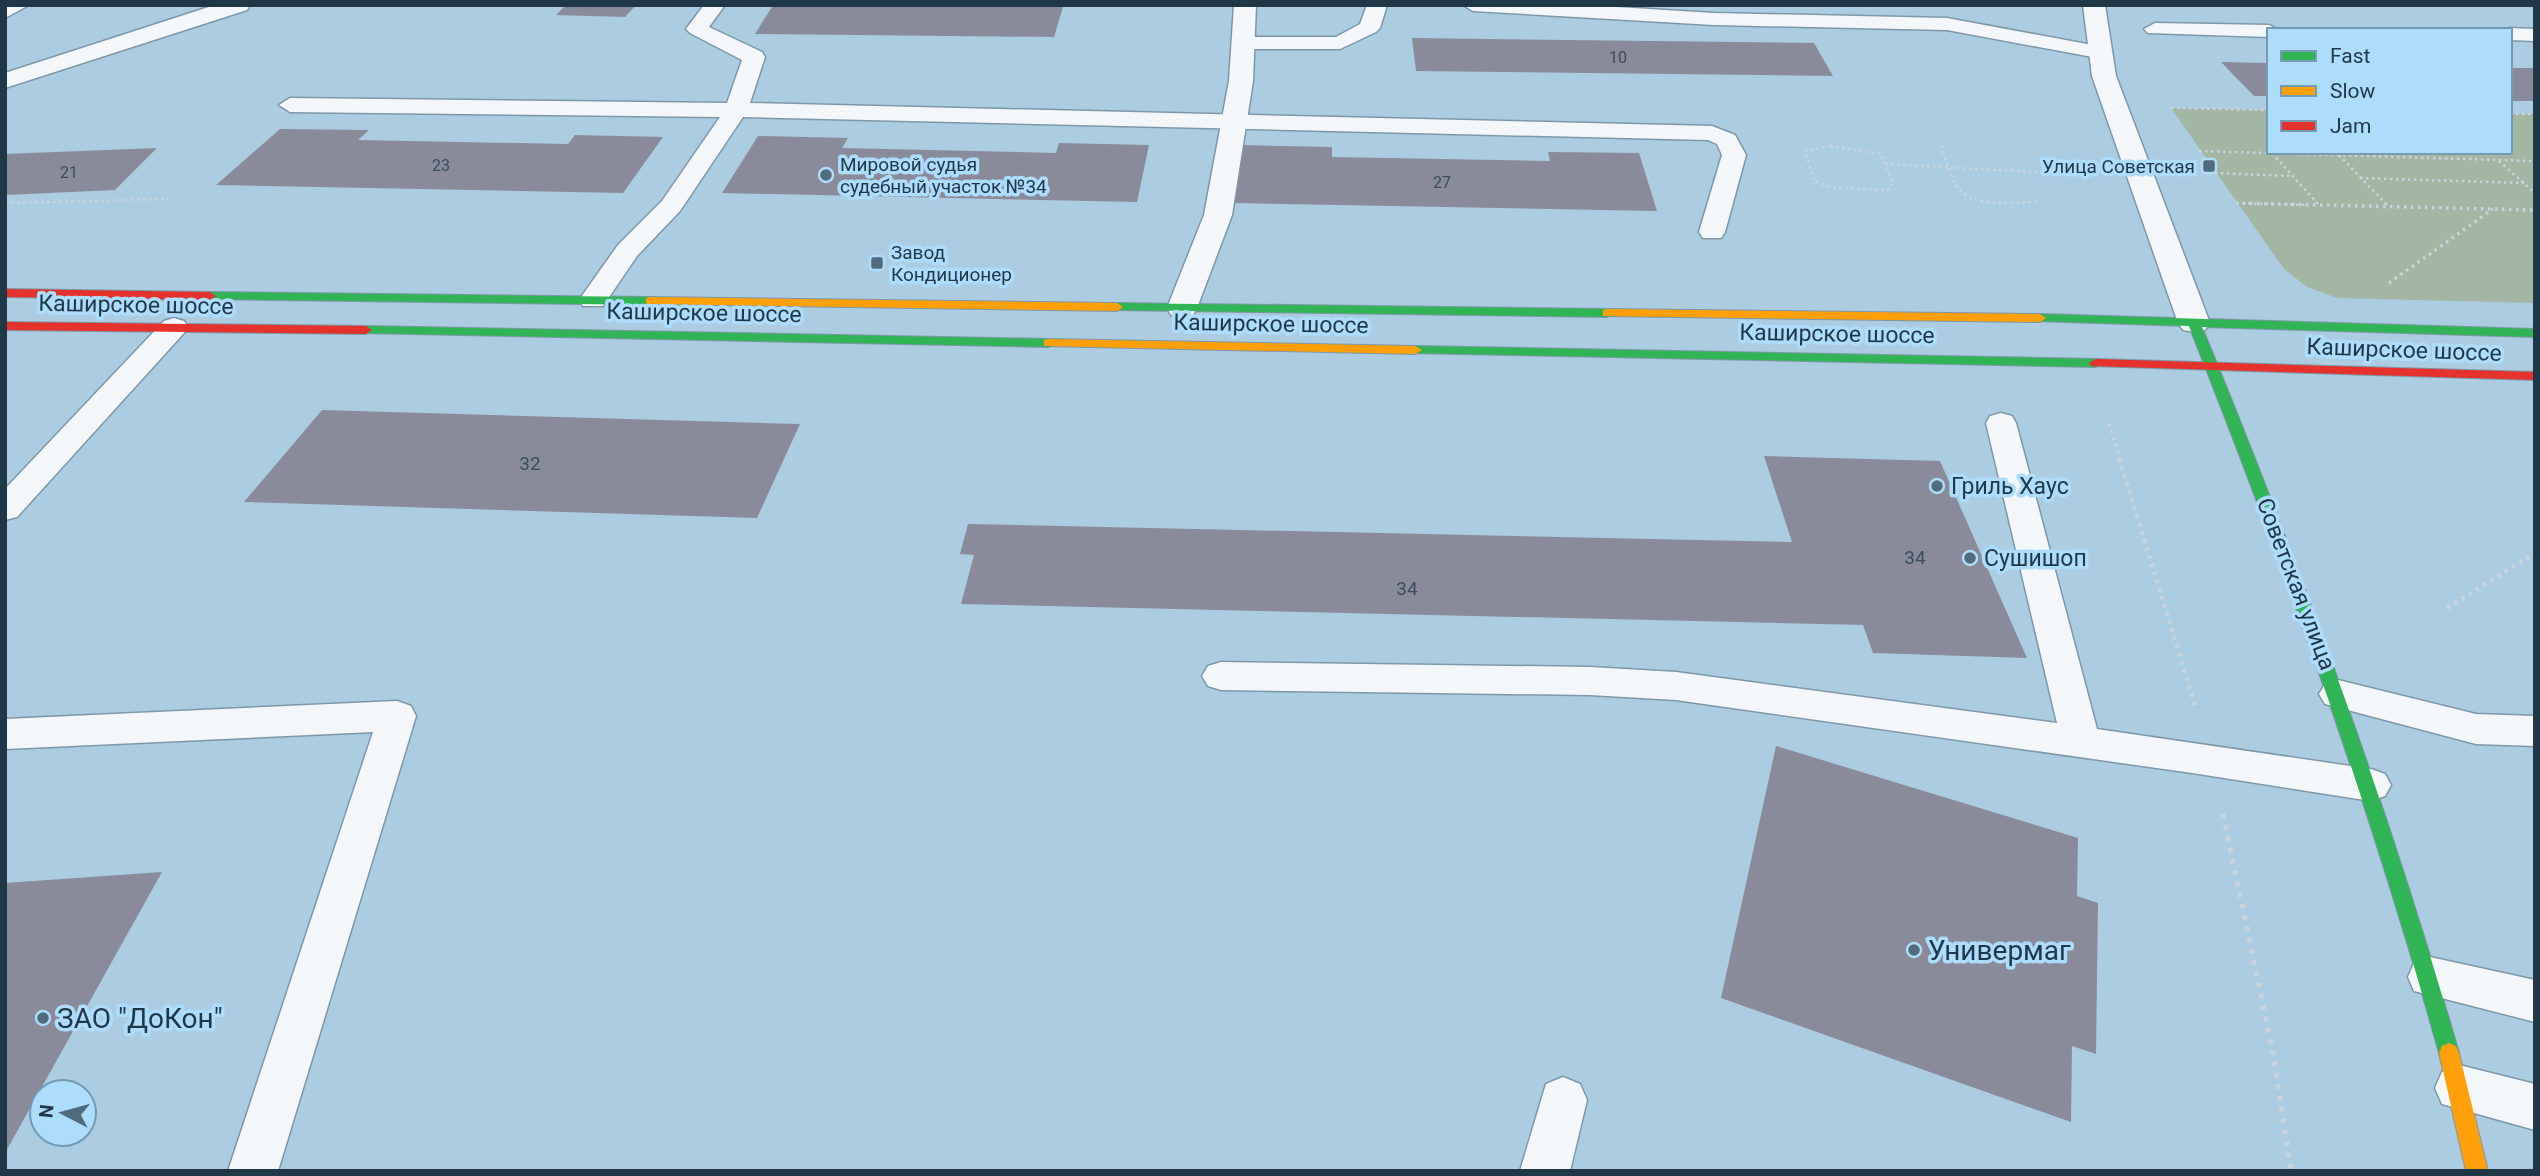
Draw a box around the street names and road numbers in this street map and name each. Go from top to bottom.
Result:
street label: Каширское шоссе [38,290,234,320]
street label: Каширское шоссе [606,298,802,328]
street label: Каширское шоссе [1173,309,1369,339]
street label: Каширское шоссе [1739,319,1935,349]
street label: Каширское шоссе [2306,333,2502,367]
street label: Советская улица [2251,494,2341,674]

